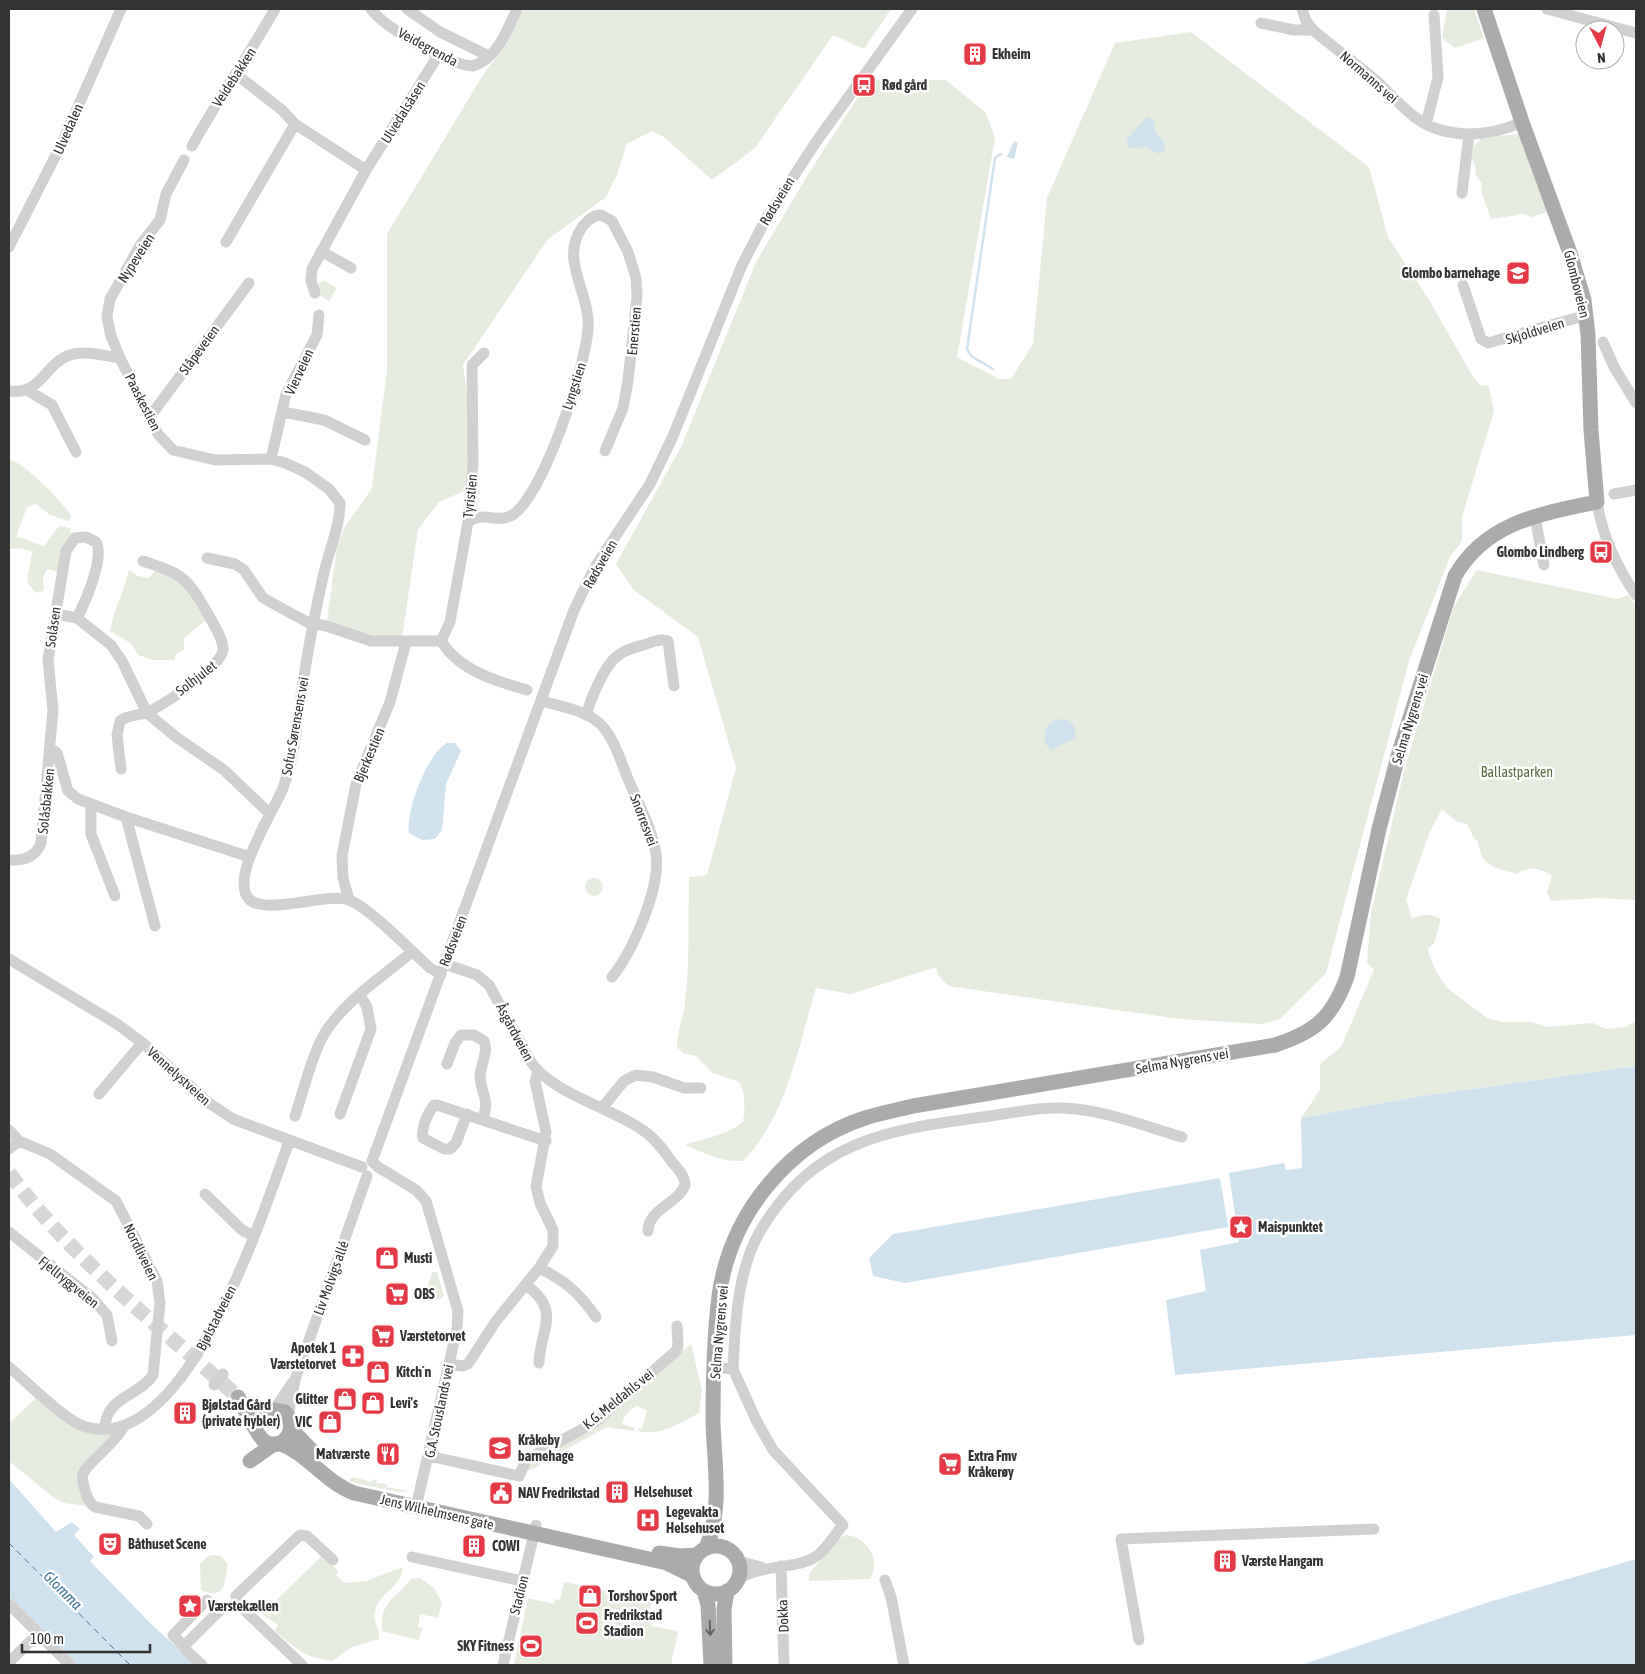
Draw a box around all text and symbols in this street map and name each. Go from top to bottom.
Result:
north arrow [1575,20,1625,70]
street label: Veidegrenda [395,25,461,69]
building icon: Ekheim [962,41,988,67]
street label: Veidebakken [209,44,259,110]
place label: Ekheim [992,46,1031,62]
street label: Normanns vei [1337,48,1401,106]
text: N [1596,50,1606,66]
bus stop icon: Rød gård [851,72,877,98]
place label: Rød gård [882,77,928,93]
street label: Ulvedalsåsen [378,78,428,146]
street label: Ulvedalen [50,101,86,157]
street label: Rødsveien [756,174,798,228]
street label: Nypeveien [114,230,158,286]
street label: Glomboveien [1561,249,1593,319]
school or university icon: Glombo barnehage [1505,260,1531,286]
place label: Glombo barnehage [1401,265,1500,281]
street label: Enerstien [624,306,644,356]
street label: Skjoldveien [1504,315,1566,347]
street label: Slåpeveien [176,322,222,378]
street label: Vierveien [281,346,317,398]
street label: Lyngstien [559,360,589,412]
street label: Paaskestien [122,371,164,433]
street label: Tyristien [460,473,480,519]
street label: Rødsveien [580,537,620,591]
bus stop icon: Glombo Lindberg [1588,539,1614,565]
place label: Glombo Lindberg [1496,544,1585,560]
street label: Solåsen [42,606,64,648]
street label: Solhjulet [173,657,219,699]
street label: Selma Nygrens vei [1389,672,1431,766]
street label: Sofus Sørensens vei [278,675,312,777]
street label: Bjerkestien [350,725,388,785]
park label: Ballastparken [1481,764,1553,780]
street label: Solåsbakken [35,767,57,835]
street label: Snorresvei [627,792,661,848]
street label: Rødsveien [436,913,470,969]
street label: Åsgårdveien [493,1000,538,1064]
street label: Vennelystveien [144,1043,214,1109]
street label: Selma Nygrens vei [1134,1045,1230,1077]
place icon: Maispunktet [1228,1214,1254,1240]
place label: Maispunktet [1258,1219,1323,1235]
street label: Nordliveien [120,1221,162,1283]
street label: Liv Molvigs allé [310,1239,352,1317]
shop icon: Musti [374,1245,400,1271]
place label: Musti [404,1250,432,1266]
street label: Fjellryggveien [36,1253,102,1311]
supermarket icon: OBS [384,1281,410,1307]
street label: Bjølstadveien [193,1283,239,1353]
street label: Selma Nygrens vei [707,1285,731,1379]
place label: OBS [414,1286,435,1302]
supermarket icon: Værstetorvet [370,1323,396,1349]
place label: Værstetorvet [399,1328,465,1344]
place label: Apotek 1 Værstetorvet [270,1340,336,1372]
pharmacy icon: Apotek 1 Værstetorvet [340,1343,366,1369]
shop icon: Kitch´n [365,1359,391,1385]
street label: G.A. Stouslands vei [421,1363,457,1459]
place label: Kitch´n [396,1364,431,1380]
street label: K.G. Meldahls vei [579,1366,657,1432]
shop icon: Glitter [332,1386,358,1412]
shop icon: Levi's [360,1390,386,1416]
place label: Glitter [295,1391,329,1407]
place label: Levi's [390,1395,418,1411]
place label: Bjølstad Gård (private hybler) [202,1397,280,1429]
building icon: Bjølstad Gård (private hybler) [172,1400,198,1426]
shop icon: VIC [317,1409,343,1435]
place label: VIC [294,1414,313,1430]
place label: Kråkeby barnehage [518,1432,574,1464]
school or university icon: Kråkeby barnehage [487,1435,513,1461]
restaurant icon: Matværste [375,1441,401,1467]
place label: Matværste [316,1446,370,1462]
place label: Extra Fmv Kråkerøy [968,1448,1017,1480]
supermarket icon: Extra Fmv Kråkerøy [937,1451,963,1477]
building icon: Helsehuset [604,1479,630,1505]
public building icon: NAV Fredrikstad [488,1480,514,1506]
place label: Helsehuset [634,1484,692,1500]
place label: NAV Fredrikstad [518,1485,600,1501]
street label: Jens Wilhelmsens gate [379,1491,495,1533]
place label: Legevakta Helsehuset [666,1504,724,1536]
hospital icon: Legevakta Helsehuset [635,1507,661,1533]
theatre icon: Båthuset Scene [97,1531,123,1557]
building icon: COWI [461,1533,487,1559]
place label: Båthuset Scene [128,1536,207,1552]
place label: COWI [492,1538,520,1554]
building icon: Værste Hangarn [1212,1548,1238,1574]
place label: Værste Hangarn [1241,1553,1324,1569]
water label: Glomma [40,1567,86,1613]
street label: Stadion [506,1574,532,1616]
shop icon: Torshov Sport [577,1583,603,1609]
place label: Torshov Sport [608,1588,677,1604]
place icon: Værstekællen [177,1593,203,1619]
place label: Værstekællen [207,1598,279,1614]
street label: Dokka [774,1599,792,1633]
place label: Fredrikstad Stadion [604,1607,662,1639]
sports icon: Fredrikstad Stadion [574,1610,600,1636]
one-way arrow [705,1619,715,1635]
scale bar [22,1622,150,1654]
text: 100 m [30,1630,64,1647]
sports icon: SKY Fitness [518,1633,544,1659]
place label: SKY Fitness [457,1638,514,1654]

